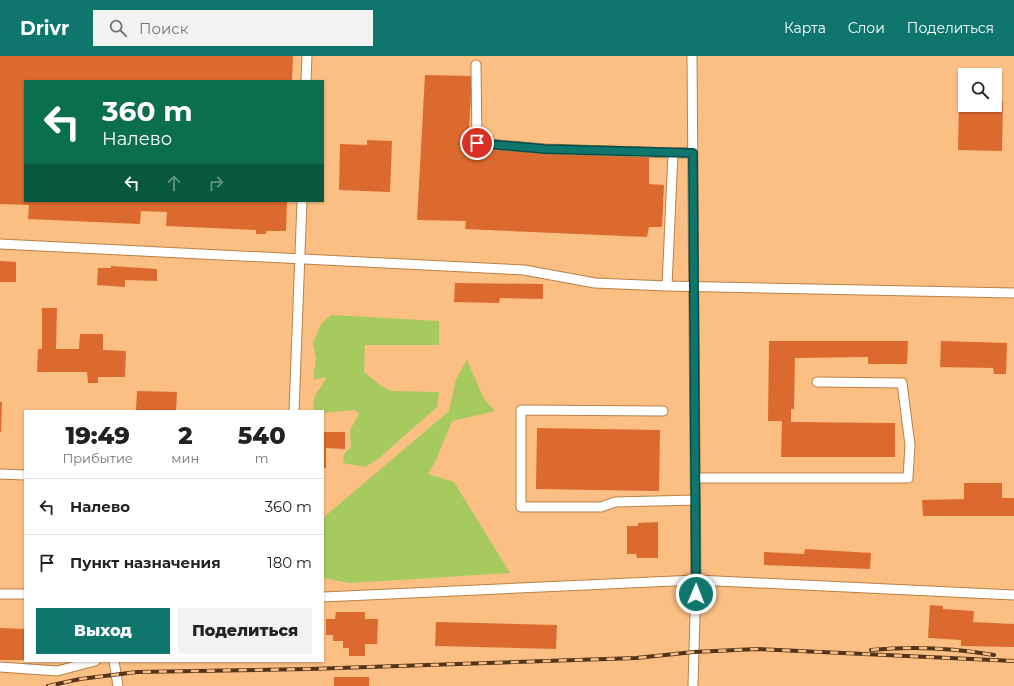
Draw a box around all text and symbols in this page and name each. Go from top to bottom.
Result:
search box [93,10,373,46]
text: Drivr [20,17,69,40]
icon: search [107,17,129,39]
text: Поиск [139,19,189,38]
text: Карта [784,19,826,37]
text: Слои [848,19,885,37]
text: Поделиться [907,19,994,37]
map controls [958,68,1002,112]
button: search [958,68,1002,112]
text: 360 m [102,94,193,128]
icon: left [36,96,88,148]
pin [460,126,494,160]
text: Налево [102,128,172,150]
icon: arrive [466,132,488,154]
icon: left [121,172,143,194]
icon: ahead [163,172,185,194]
icon: right [205,172,227,194]
text: 19:49 [65,421,130,450]
text: 2 [178,421,193,450]
text: 540 [238,421,286,450]
text: Прибытие [62,450,133,466]
text: мин [171,450,199,466]
text: m [255,450,269,466]
icon: left [36,496,58,518]
text: Налево [70,497,130,516]
text: 360 m [265,497,312,516]
icon: arrive [36,552,58,574]
text: Пункт назначения [70,553,221,572]
text: 180 m [267,553,312,572]
position arrow [675,573,717,615]
button: Выход [36,608,170,654]
button: Поделиться [178,608,312,654]

